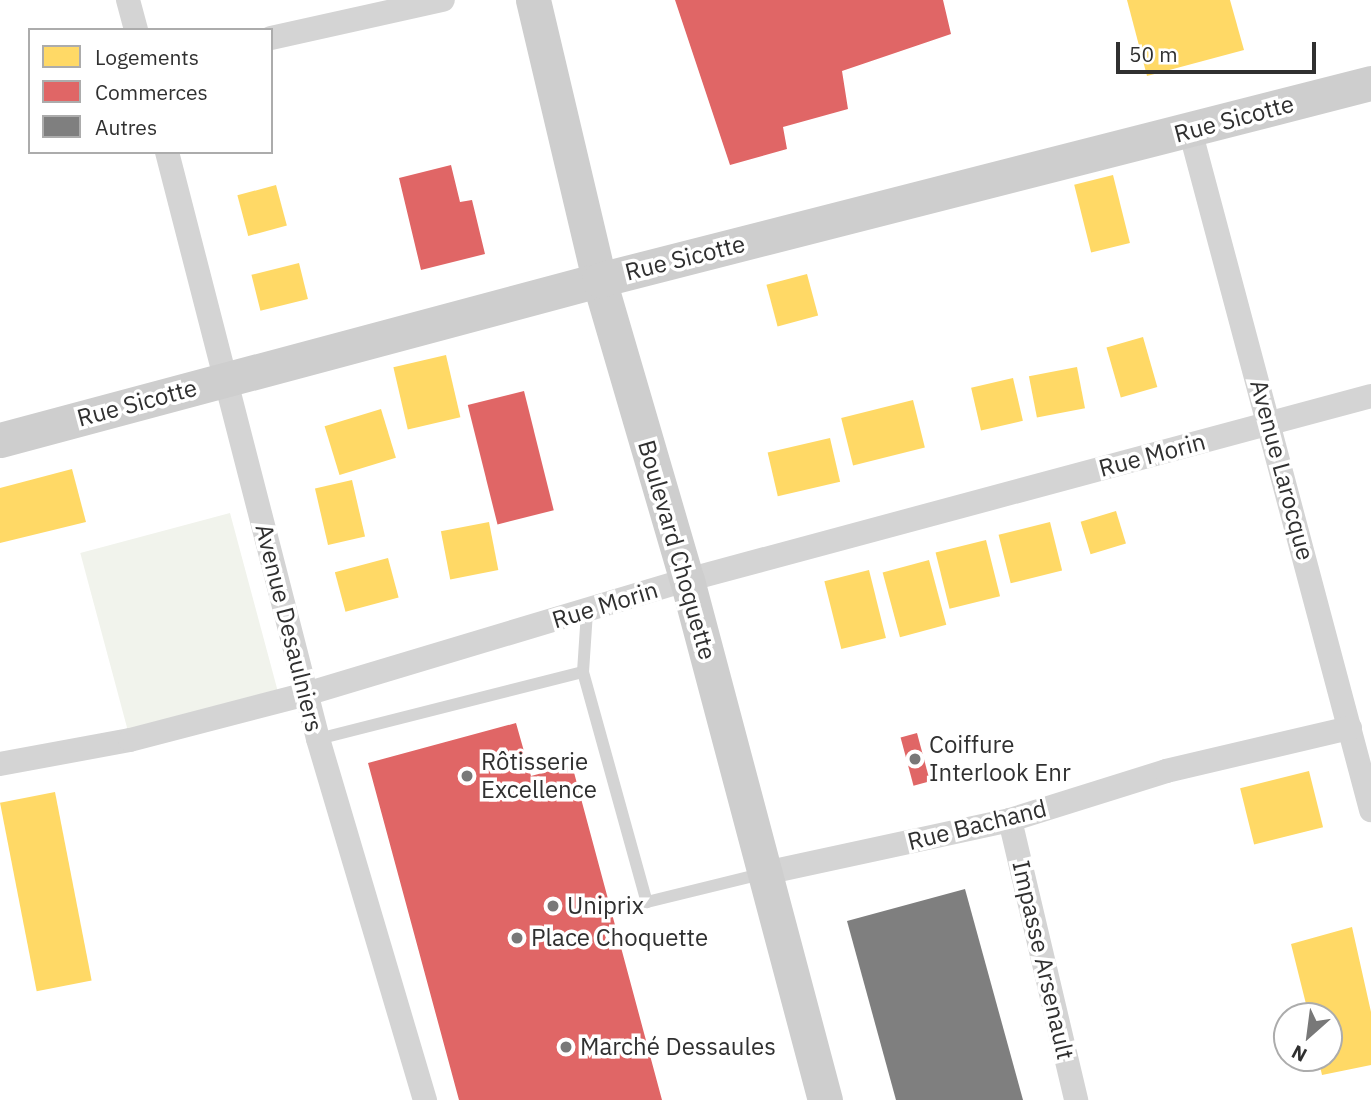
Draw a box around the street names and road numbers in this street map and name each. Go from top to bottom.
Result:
street label: Rue Sicotte [1171,89,1297,149]
street label: Rue Sicotte [622,229,748,287]
street label: Rue Sicotte [74,373,200,433]
street label: Avenue Larocque [1244,377,1320,563]
street label: Rue Morin [1096,427,1208,483]
street label: Boulevard Choquette [632,437,722,663]
street label: Avenue Desaulniers [249,521,329,735]
street label: Rue Morin [549,575,661,635]
street label: Rue Bachand [904,794,1050,856]
street label: Impasse Arsenault [1006,858,1080,1062]

